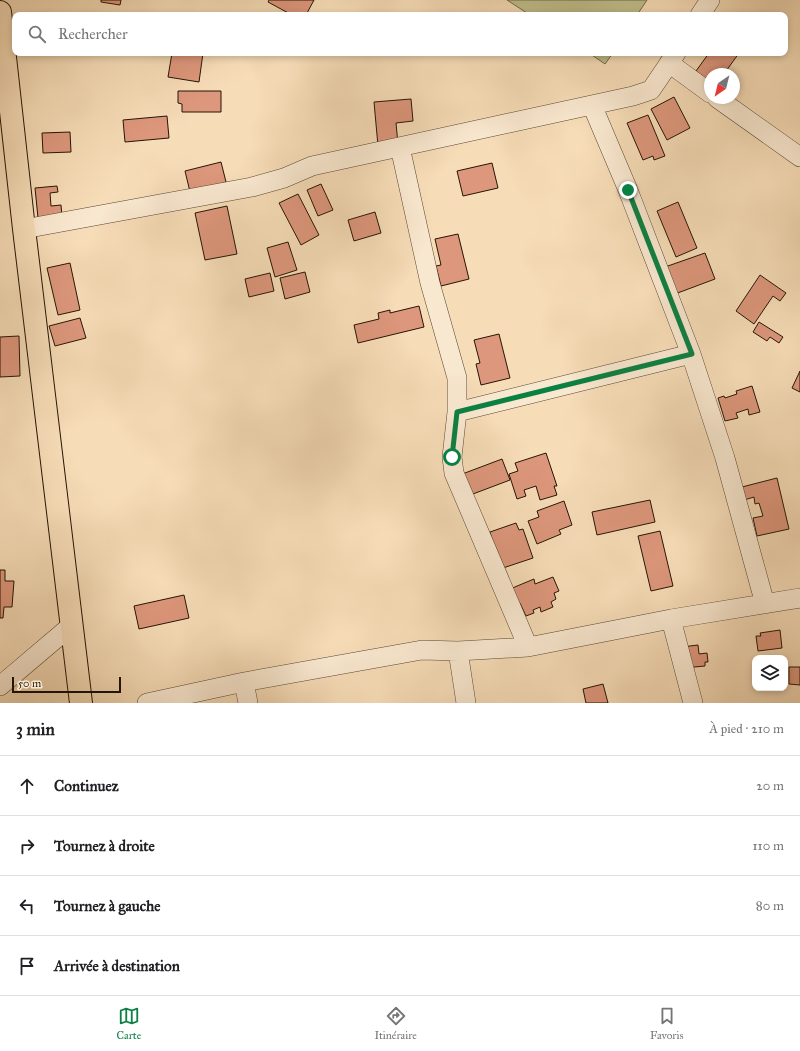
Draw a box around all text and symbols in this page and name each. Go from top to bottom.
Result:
search box [12,12,788,56]
icon: search [26,23,48,45]
text: Rechercher [58,25,128,43]
north arrow [704,68,740,104]
route end [619,181,637,199]
route start [443,448,461,466]
map controls [752,655,788,691]
button: layers [752,655,788,691]
scale bar [12,675,121,694]
text: 50 m [18,677,41,690]
text: 3 min [16,719,55,740]
text: À pied · 210 m [709,721,784,737]
icon: ahead [16,775,38,797]
text: Continuez [54,777,119,795]
text: 20 m [756,778,784,794]
icon: right [16,835,38,857]
text: Tournez à droite [54,837,155,855]
text: 110 m [752,838,784,854]
icon: left [16,895,38,917]
text: Tournez à gauche [54,897,161,915]
text: 80 m [756,898,784,914]
icon: arrive [16,955,38,977]
text: Arrivée à destination [54,957,180,975]
tab: Carte [117,1005,141,1042]
tab: Itinéraire [374,1005,417,1042]
tab: Favoris [650,1005,683,1042]

